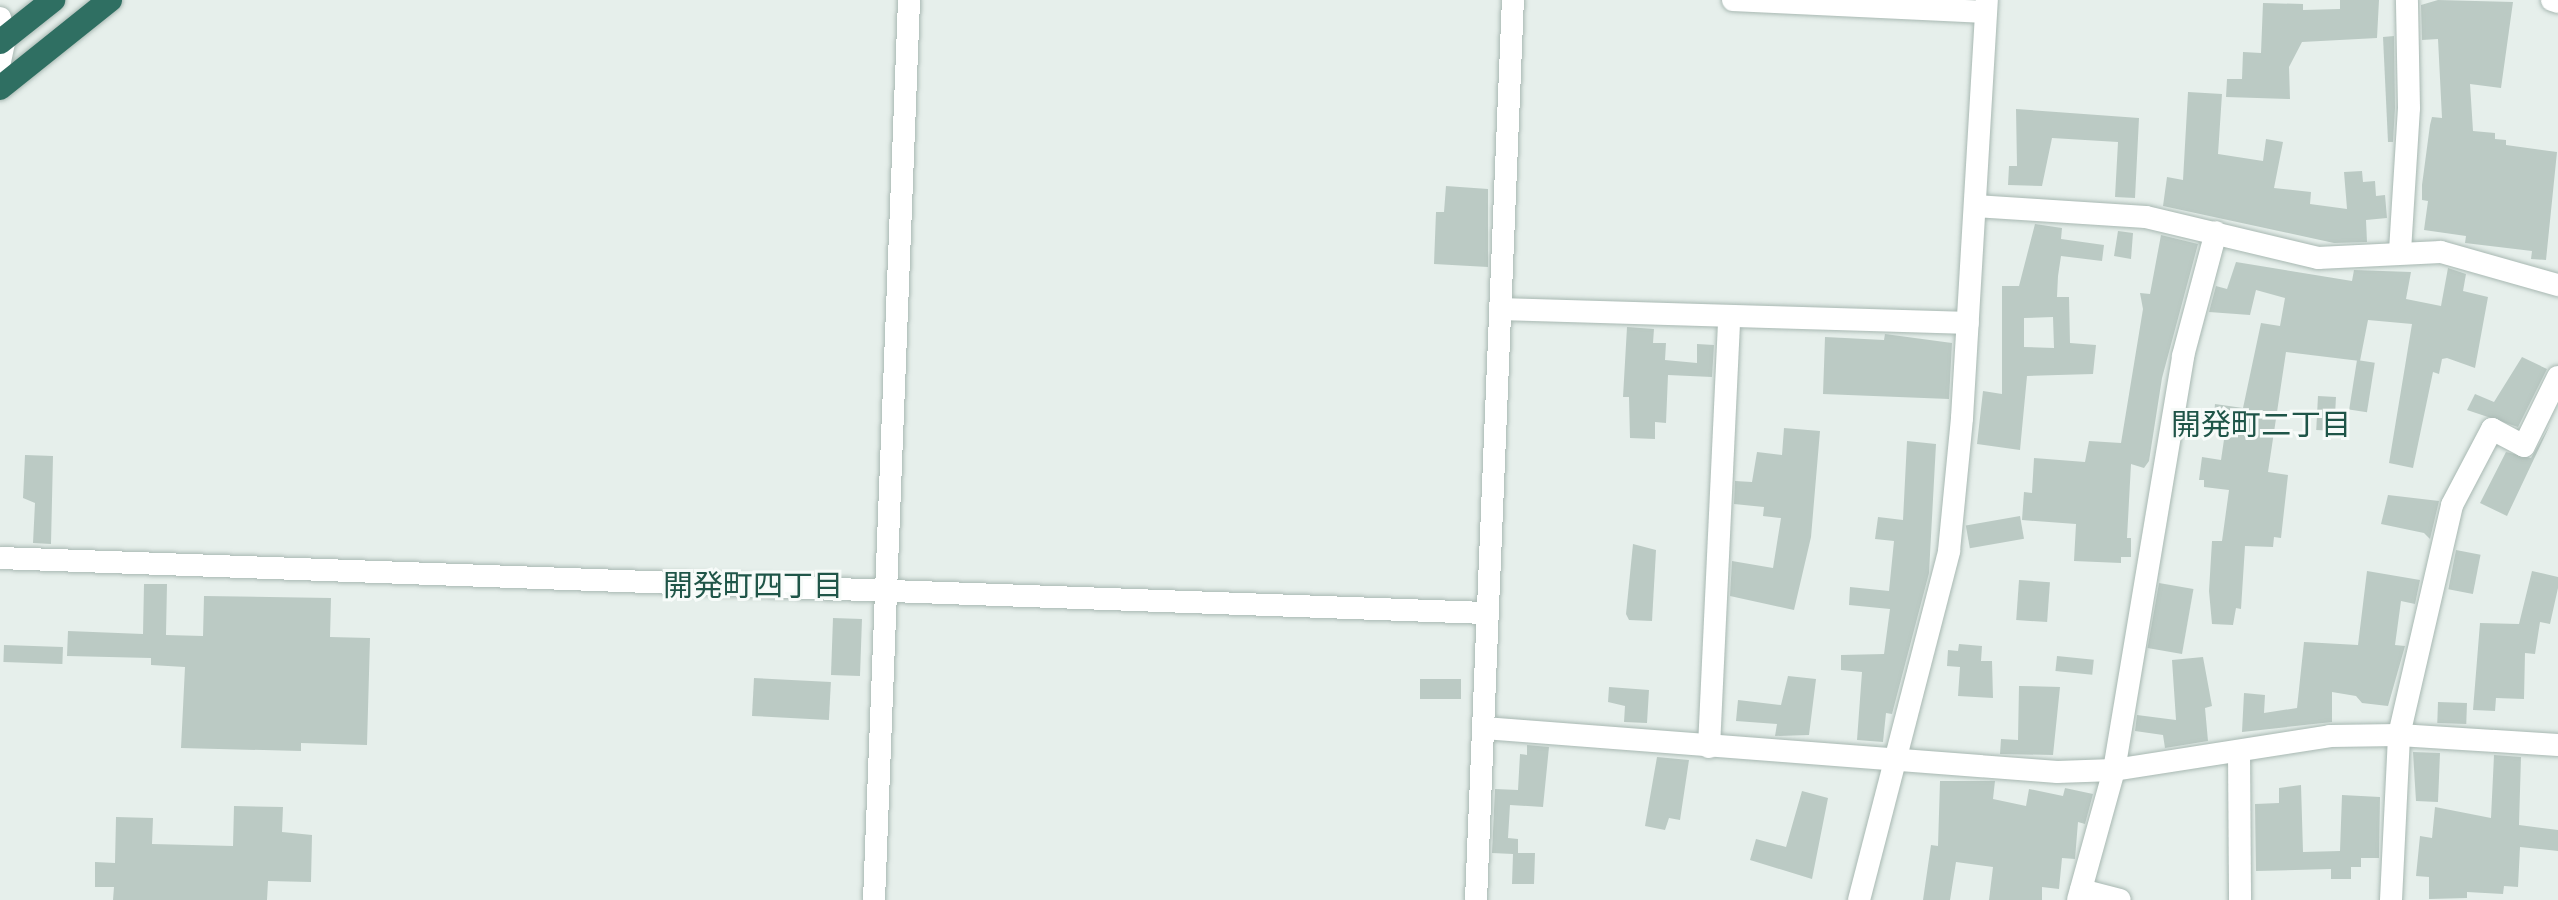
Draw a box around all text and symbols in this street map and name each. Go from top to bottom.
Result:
district label: 開発町二丁目 [2171,407,2351,443]
district label: 開発町四丁目 [663,568,843,604]

